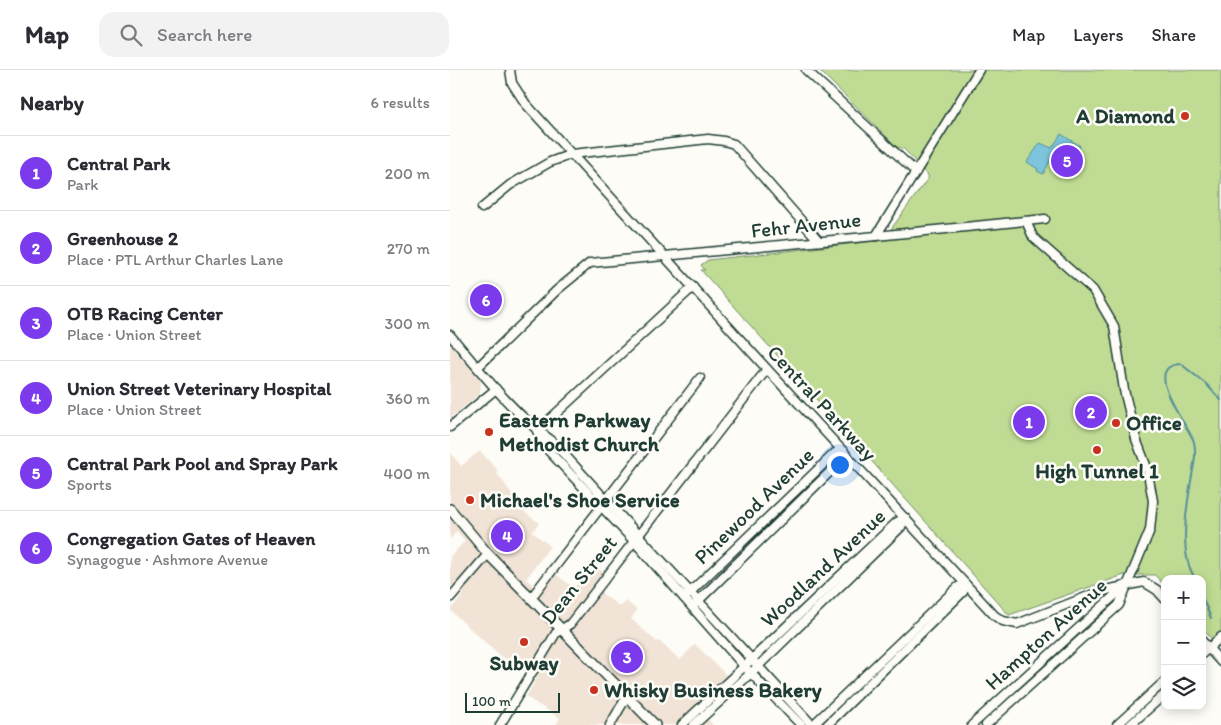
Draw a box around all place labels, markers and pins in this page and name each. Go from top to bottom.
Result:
place label: A Diamond [1075,103,1176,128]
marker: A Diamond [1179,110,1191,122]
pin: 5 [1051,142,1083,180]
pin: 6 [470,281,502,319]
pin: 2 [1075,393,1107,431]
pin: 1 [1013,403,1045,441]
place label: Eastern Parkway Methodist Church [499,407,660,456]
place label: Office [1126,410,1182,435]
marker: Office [1110,417,1122,429]
marker: Eastern Parkway Methodist Church [483,426,495,438]
marker: High Tunnel 1 [1091,444,1103,456]
place label: High Tunnel 1 [1035,458,1159,484]
place label: Michael's Shoe Service [480,487,680,512]
marker: Michael's Shoe Service [464,494,476,506]
pin: 4 [491,517,523,555]
marker: Subway [518,636,530,648]
pin: 3 [611,638,643,676]
place label: Subway [490,650,560,676]
place label: Whisky Business Bakery [604,677,822,703]
marker: Whisky Business Bakery [588,684,600,696]

